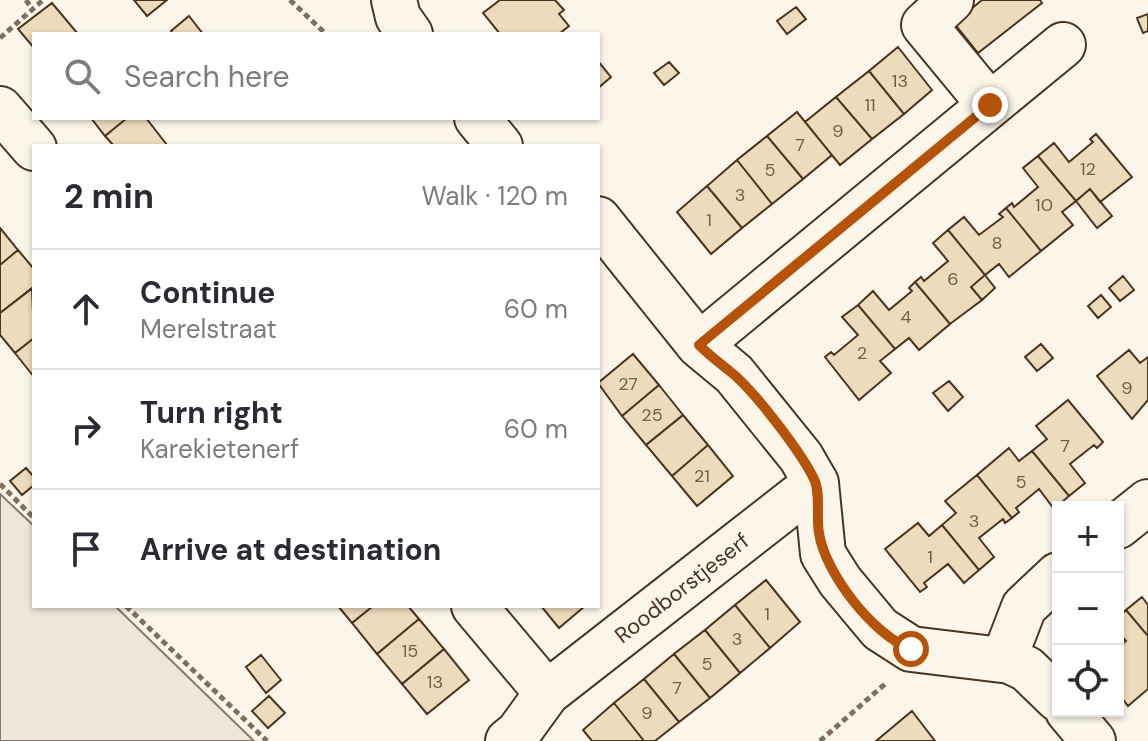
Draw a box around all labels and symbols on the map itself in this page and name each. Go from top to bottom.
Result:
house number: 13 [892,69,908,93]
route end [972,87,1008,123]
house number: 11 [864,93,876,117]
house number: 9 [832,119,844,143]
house number: 7 [795,133,805,157]
house number: 12 [1080,157,1096,181]
house number: 5 [765,158,775,182]
house number: 3 [735,183,745,207]
house number: 10 [1035,193,1053,217]
house number: 1 [706,208,712,232]
house number: 8 [992,231,1002,255]
house number: 6 [947,267,959,291]
house number: 4 [901,305,912,329]
house number: 2 [857,341,867,365]
house number: 27 [618,372,638,396]
house number: 9 [1121,376,1133,400]
house number: 25 [641,403,663,427]
house number: 7 [1060,434,1070,458]
house number: 21 [694,464,710,488]
house number: 5 [1016,470,1026,494]
house number: 3 [969,509,979,533]
street label: Roodborstjeserf [609,526,755,650]
house number: 1 [927,545,933,569]
house number: 1 [764,602,770,626]
house number: 3 [732,627,742,651]
route start [893,631,929,667]
house number: 15 [402,639,418,663]
house number: 5 [702,652,712,676]
house number: 13 [427,670,443,694]
house number: 7 [672,676,682,700]
house number: 9 [641,701,653,725]

